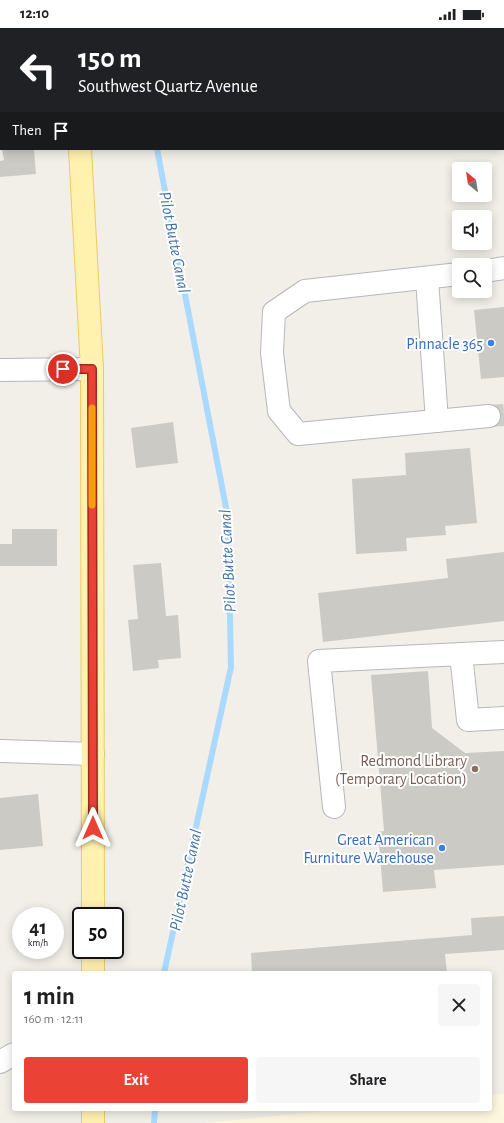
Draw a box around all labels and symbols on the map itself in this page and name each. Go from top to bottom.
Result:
north arrow [452,162,492,202]
water label: Pilot Butte Canal [156,190,193,294]
place label: Pinnacle 365 [406,336,483,352]
marker: Pinnacle 365 [486,338,496,348]
pin [46,352,80,386]
water label: Pilot Butte Canal [216,509,239,613]
place label: Redmond Library (Temporary Location) [335,753,467,788]
marker: Redmond Library (Temporary Location) [470,764,480,774]
position arrow [72,807,114,849]
water label: Pilot Butte Canal [166,828,205,932]
place label: Great American Furniture Warehouse [303,832,434,866]
marker: Great American Furniture Warehouse [437,843,447,853]
speed limit sign: 50 [72,907,124,959]

